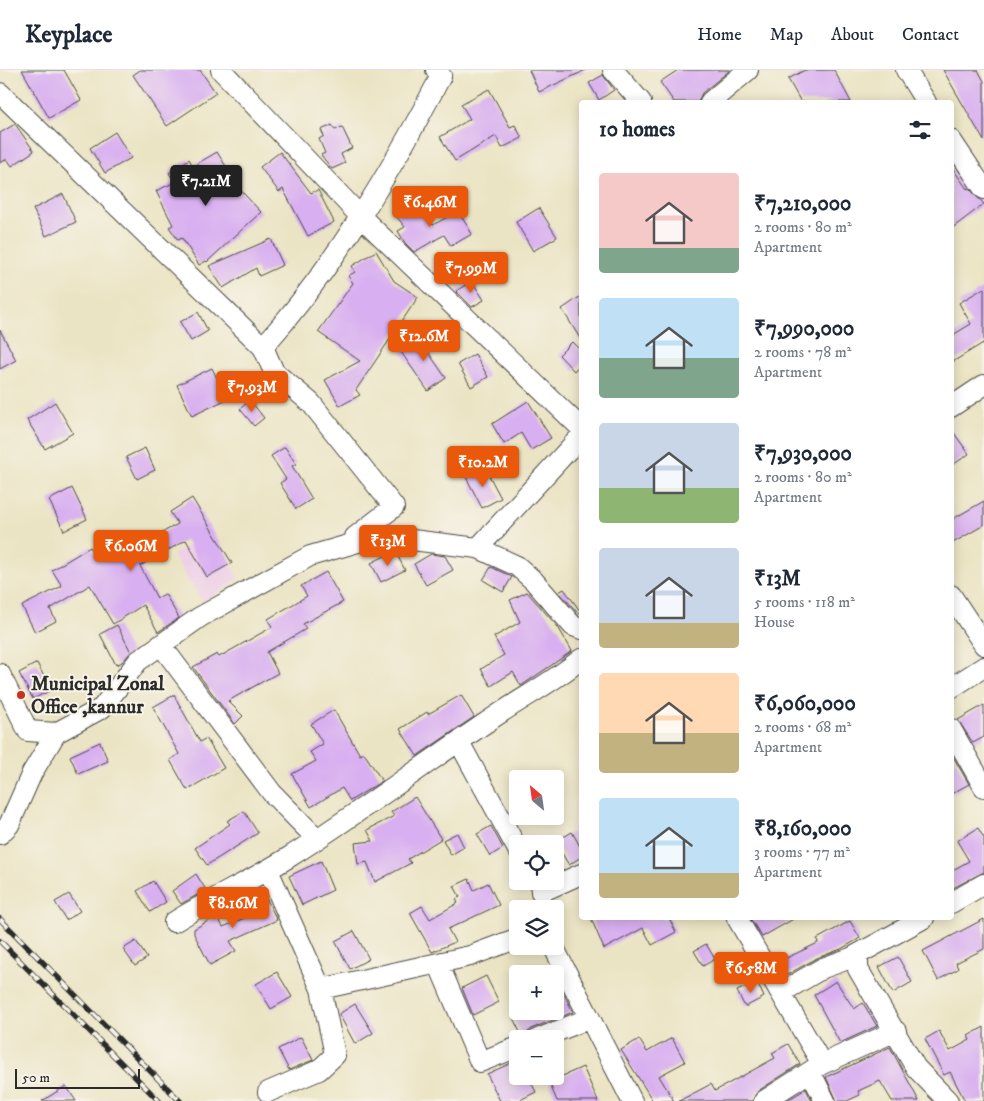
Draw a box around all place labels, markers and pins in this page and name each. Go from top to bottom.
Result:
pin: ₹7.21M [165,164,247,207]
pin: ₹6.46M [389,186,471,228]
pin: ₹7.99M [430,252,512,294]
pin: ₹12.6M [383,320,465,362]
pin: ₹7.93M [211,370,293,413]
pin: ₹10.2M [442,446,524,488]
pin: ₹13M [358,524,418,567]
pin: ₹6.06M [90,530,172,572]
place label: Municipal Zonal Office ,kannur [31,672,165,720]
marker: Municipal Zonal Office ,kannur [15,689,27,701]
pin: ₹8.16M [192,886,274,929]
pin: ₹6.58M [710,952,792,994]

